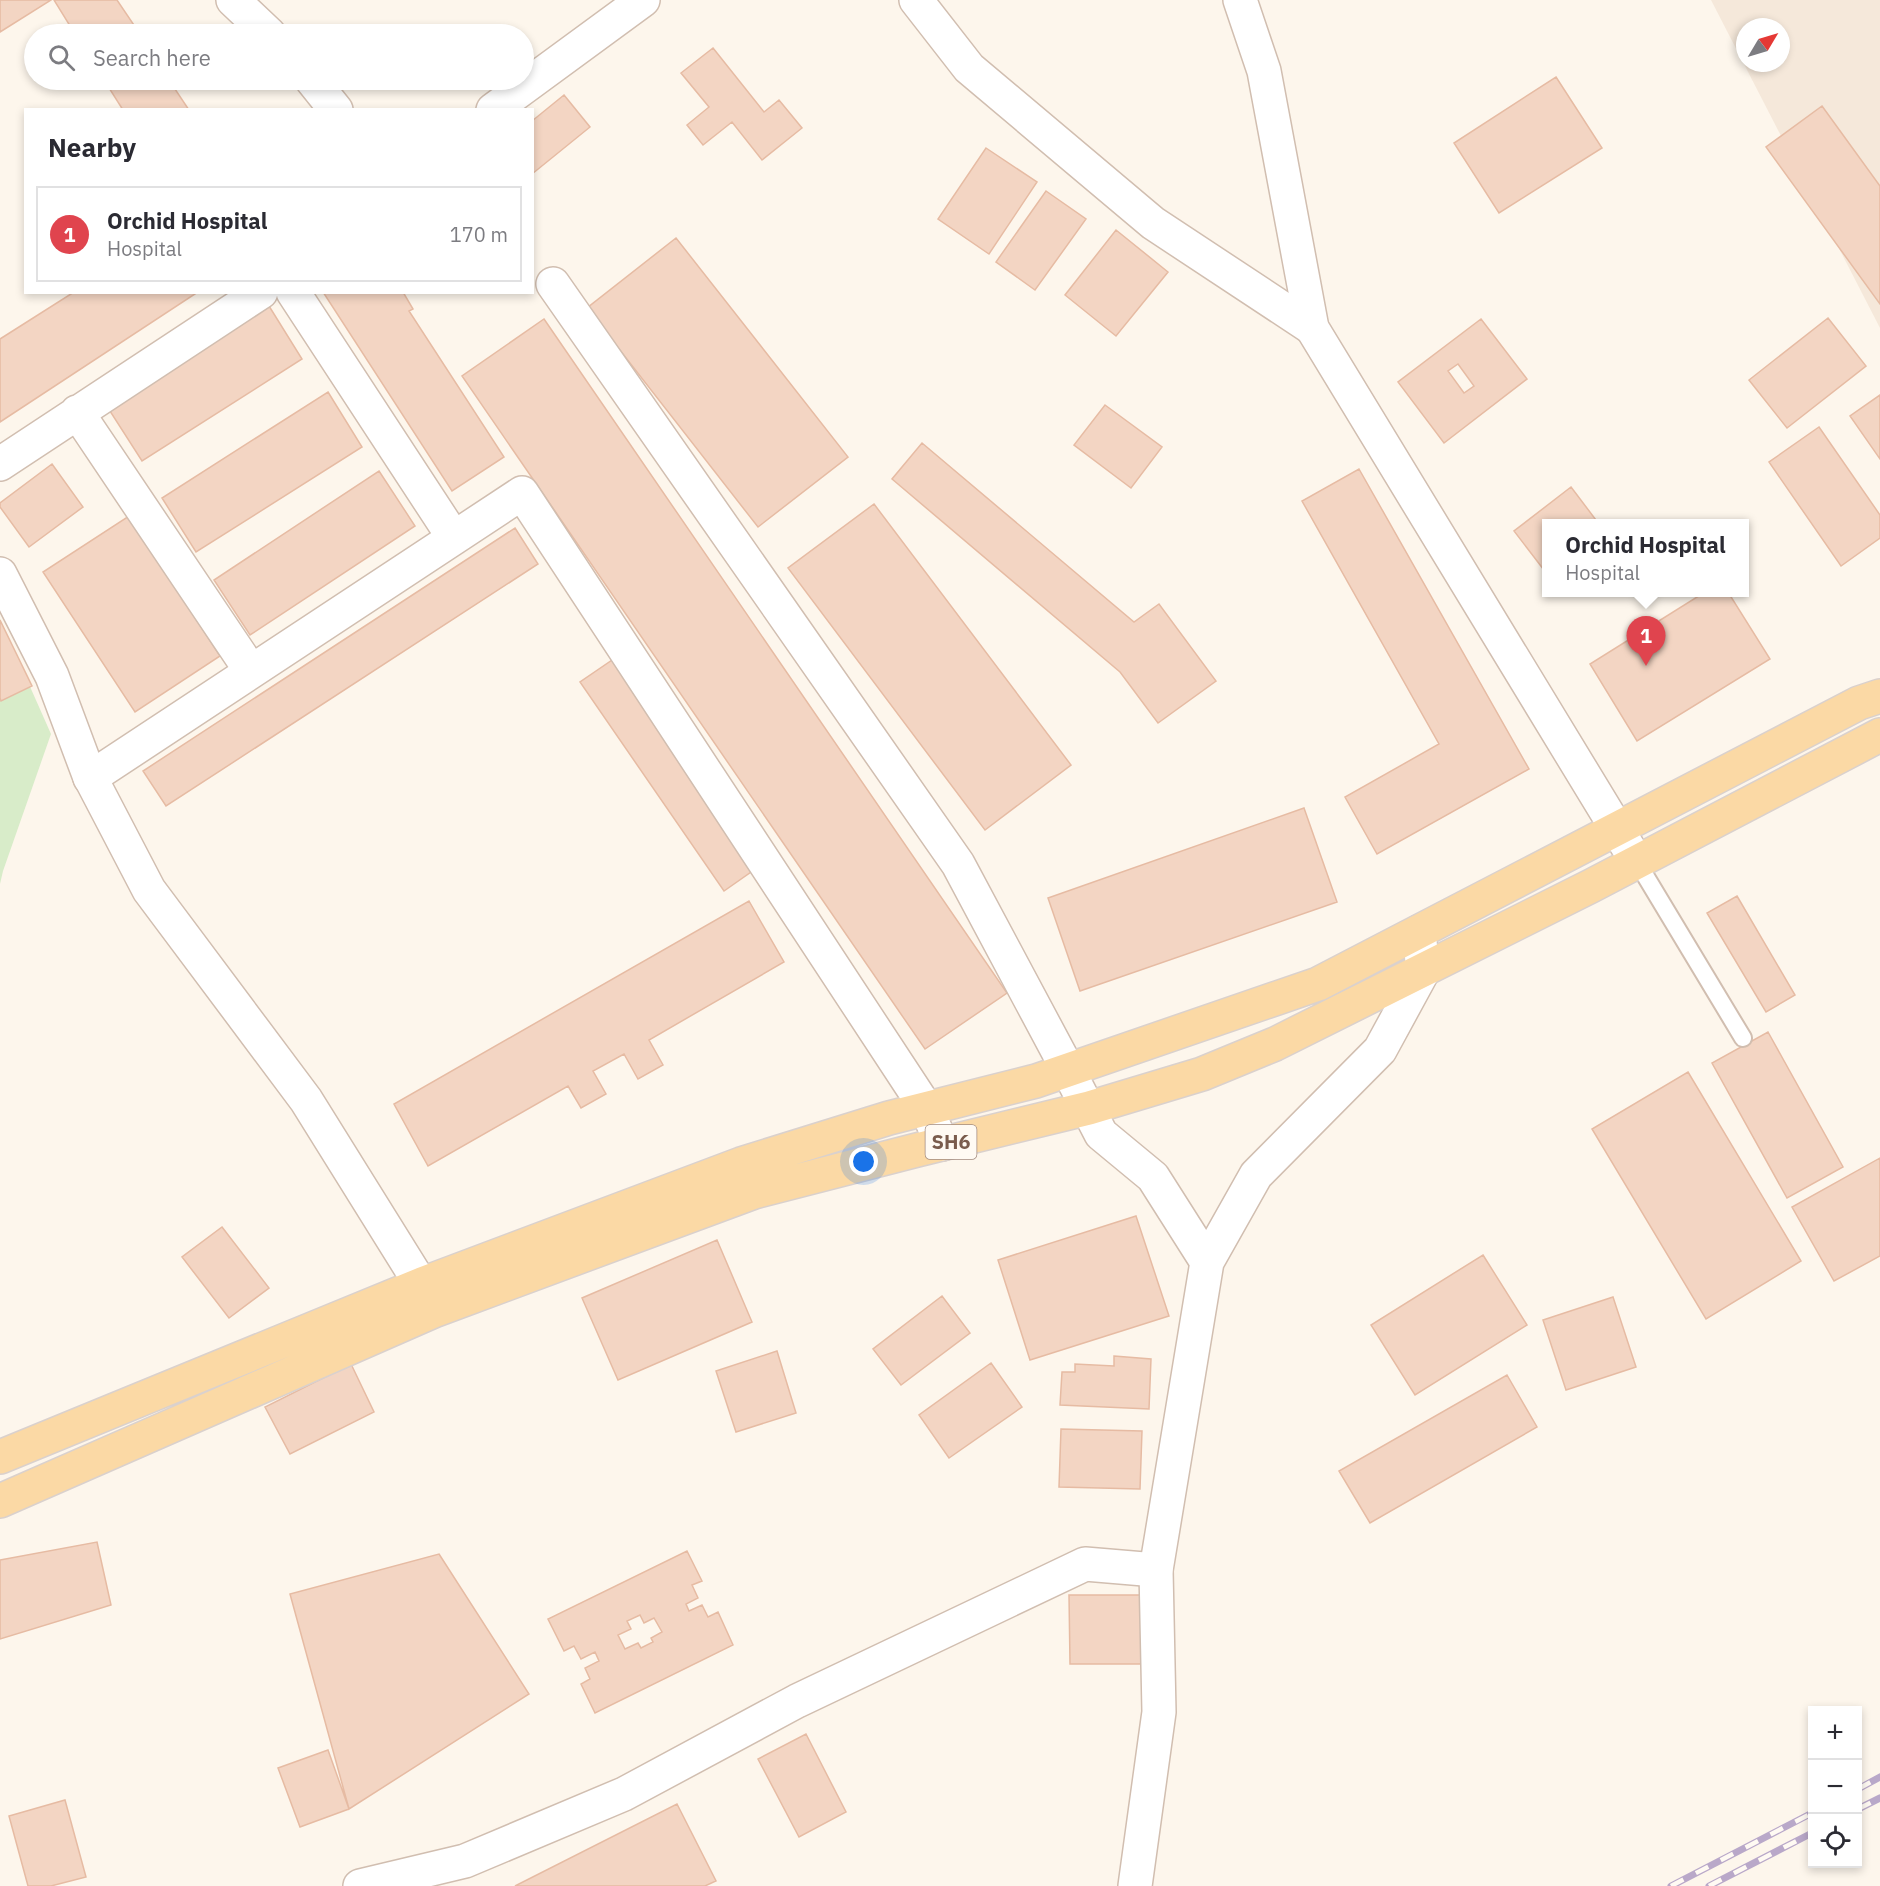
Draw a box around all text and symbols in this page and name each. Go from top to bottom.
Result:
north arrow [1736,18,1790,72]
search box [24,24,534,90]
icon: search [45,41,78,74]
text: Search here [93,43,211,72]
text: Nearby [48,130,136,164]
text: Orchid Hospital [107,206,268,235]
text: 1 [64,221,76,248]
text: 170 m [450,221,508,248]
text: Hospital [107,235,182,262]
popup [1542,519,1749,597]
text: Orchid Hospital [1565,530,1726,559]
text: Hospital [1565,559,1640,586]
pin: 1 [1626,616,1666,666]
road number: SH6 [926,1125,976,1159]
your location [849,1147,878,1176]
map controls [1808,1706,1862,1868]
button: + [1808,1706,1862,1760]
button: − [1808,1760,1862,1814]
button: locate [1808,1814,1862,1868]

